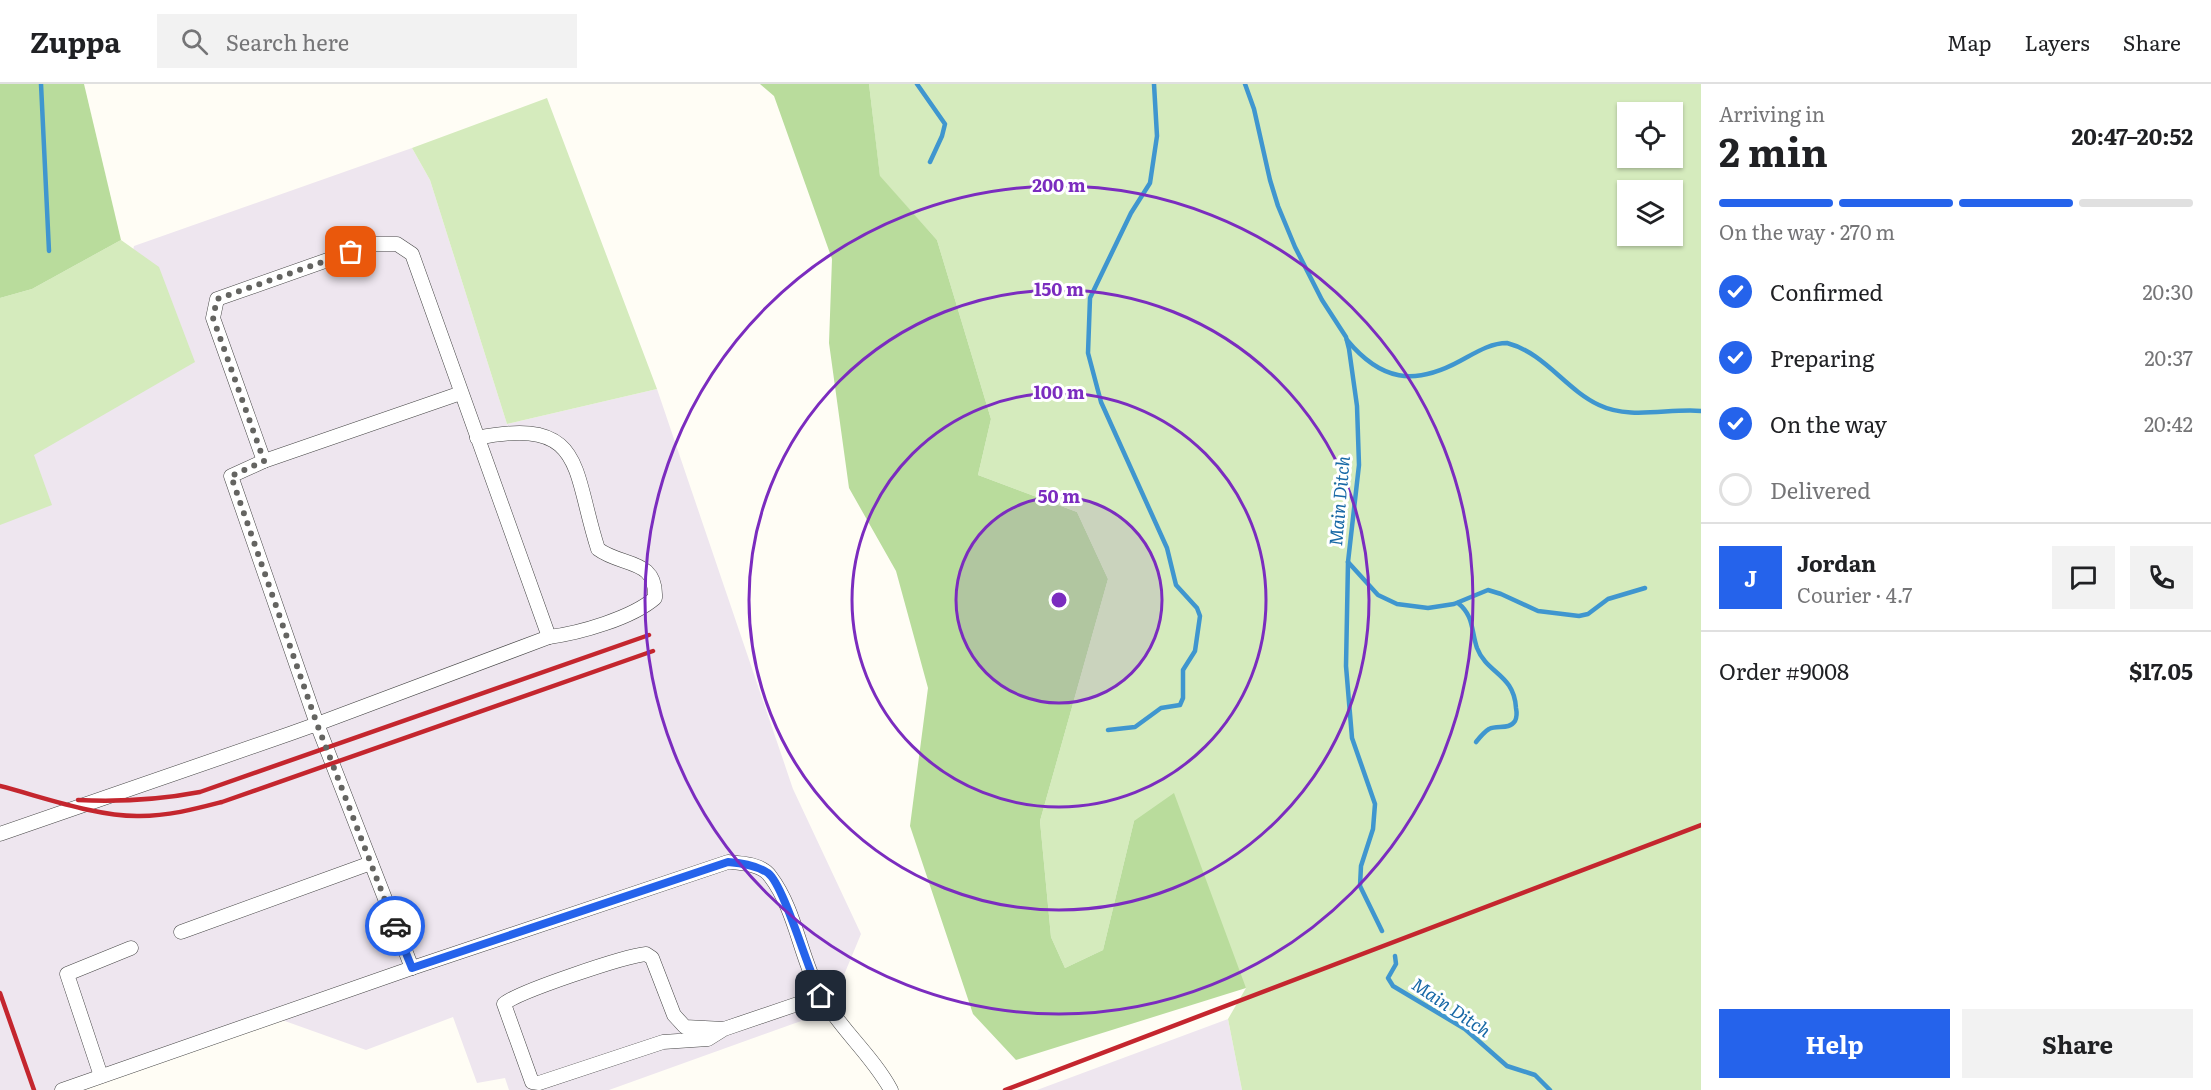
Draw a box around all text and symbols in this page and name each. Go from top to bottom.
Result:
search box [157,14,577,68]
text: Zuppa [30,20,121,62]
icon: search [178,25,211,58]
text: Search here [226,25,349,58]
text: Map [1947,26,1992,57]
text: Layers [2025,26,2090,57]
text: Share [2123,26,2181,57]
text: Arriving in [1719,98,1825,128]
map controls [1617,102,1683,246]
button: locate [1617,102,1683,168]
text: 20:47–20:52 [2071,119,2193,152]
text: 2 min [1719,121,1828,179]
text: 200 m [1032,171,1086,198]
button: layers [1617,180,1683,246]
text: On the way · 270 m [1719,216,1895,246]
pin [325,226,376,277]
icon: bag [334,235,367,268]
text: 150 m [1034,275,1084,302]
icon: check [1719,275,1752,308]
text: Confirmed [1770,275,1883,308]
text: 20:30 [2142,276,2193,306]
icon: check [1719,341,1752,374]
text: Preparing [1770,341,1874,374]
text: 20:37 [2144,342,2193,372]
text: 100 m [1033,378,1085,405]
icon: check [1719,407,1752,440]
text: On the way [1770,407,1887,440]
text: 20:42 [2144,408,2193,438]
water label: Main Ditch [1321,454,1356,547]
text: Delivered [1770,473,1871,506]
text: 50 m [1038,482,1080,509]
text: Jordan [1797,546,1876,579]
button: chat [2052,546,2115,609]
button: phone [2130,546,2193,609]
text: J [1744,561,1757,594]
text: Courier · 4.7 [1797,579,1912,609]
centre of rings [1049,590,1069,610]
text: Order #9008 [1719,654,1849,687]
text: $17.05 [2129,654,2193,687]
courier [365,896,425,956]
icon: car [379,910,412,943]
pin [795,970,846,1021]
water label: Main Ditch [1407,970,1497,1043]
icon: home [804,979,837,1012]
button: Help [1719,1009,1950,1078]
button: Share [1962,1009,2193,1078]

